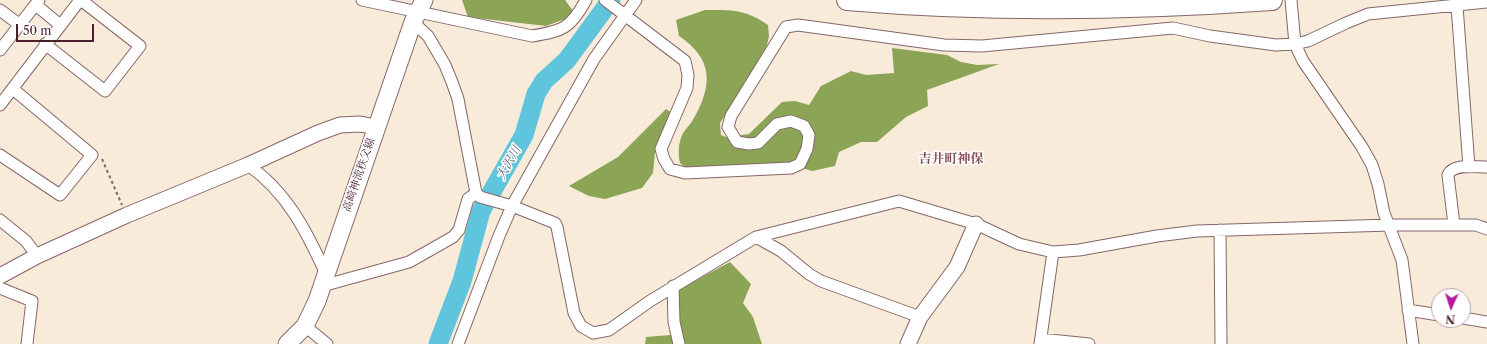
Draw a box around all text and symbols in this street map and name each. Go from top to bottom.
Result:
scale bar [18,16,96,42]
text: 50 m [23,23,52,38]
street label: 高崎神流秩父線 [340,136,378,214]
water label: 大沢川 [494,144,524,182]
district label: 吉井町神保 [919,151,983,167]
north arrow [1431,288,1471,328]
text: N [1445,312,1456,326]

